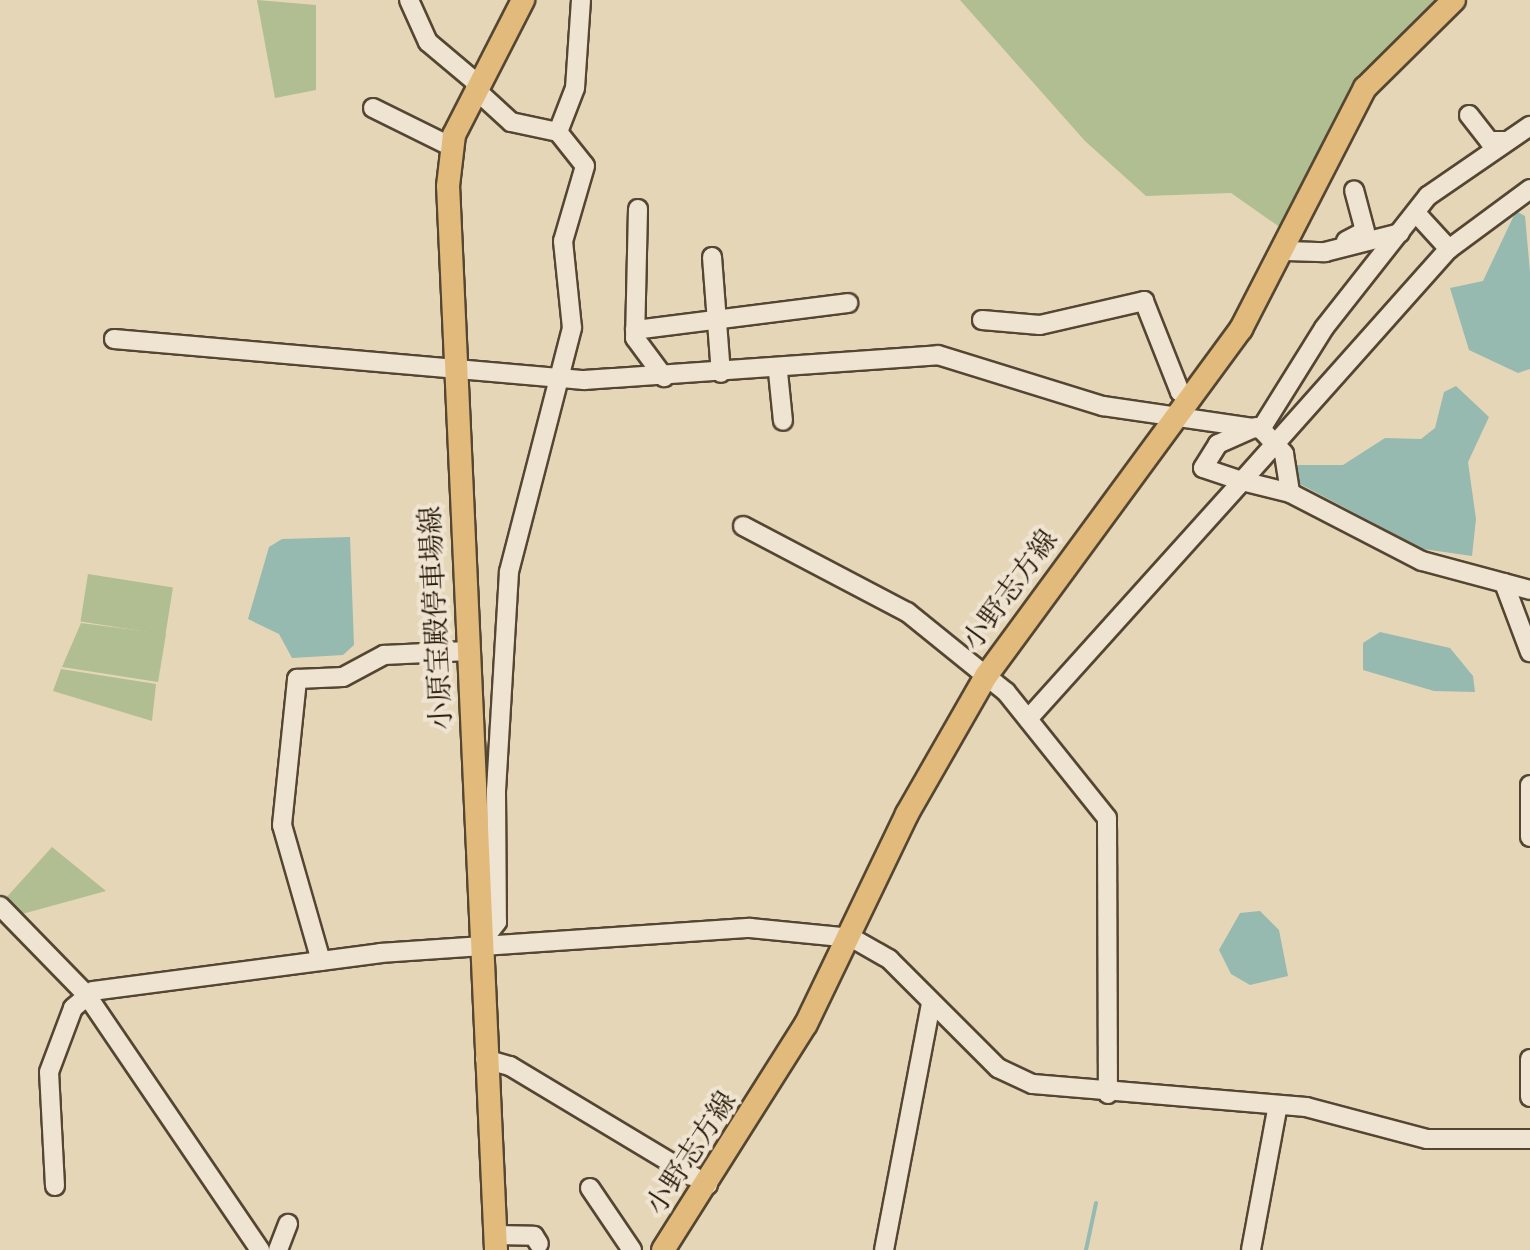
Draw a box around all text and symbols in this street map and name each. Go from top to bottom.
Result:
street label: 小原宝殿停車場線 [413,505,459,731]
street label: 小野志方線 [955,523,1065,657]
street label: 小野志方線 [639,1085,743,1221]

